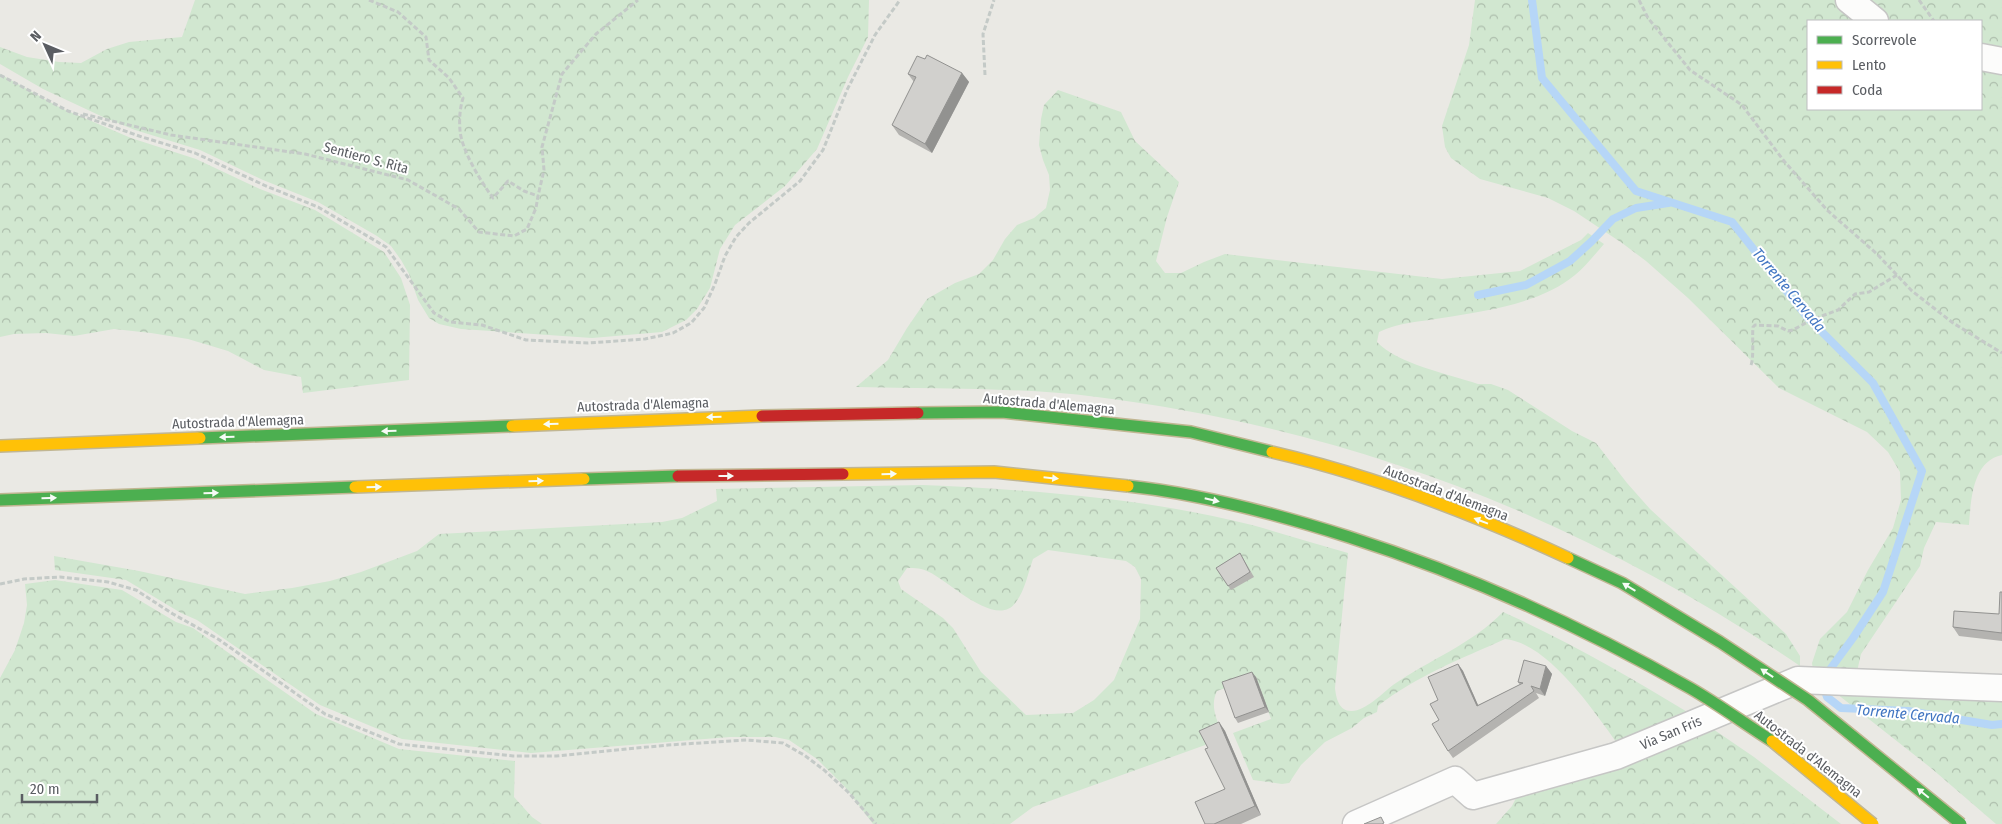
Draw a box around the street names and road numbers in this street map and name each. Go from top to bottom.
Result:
street label: Sentiero S. Rita [322,139,410,178]
street label: Autostrada d'Alemagna [982,390,1116,418]
street label: Autostrada d'Alemagna [577,394,709,416]
street label: Autostrada d'Alemagna [172,411,304,433]
street label: Autostrada d'Alemagna [1381,461,1511,525]
street label: Autostrada d'Alemagna [1751,707,1865,801]
street label: Via San Fris [1638,712,1704,754]

